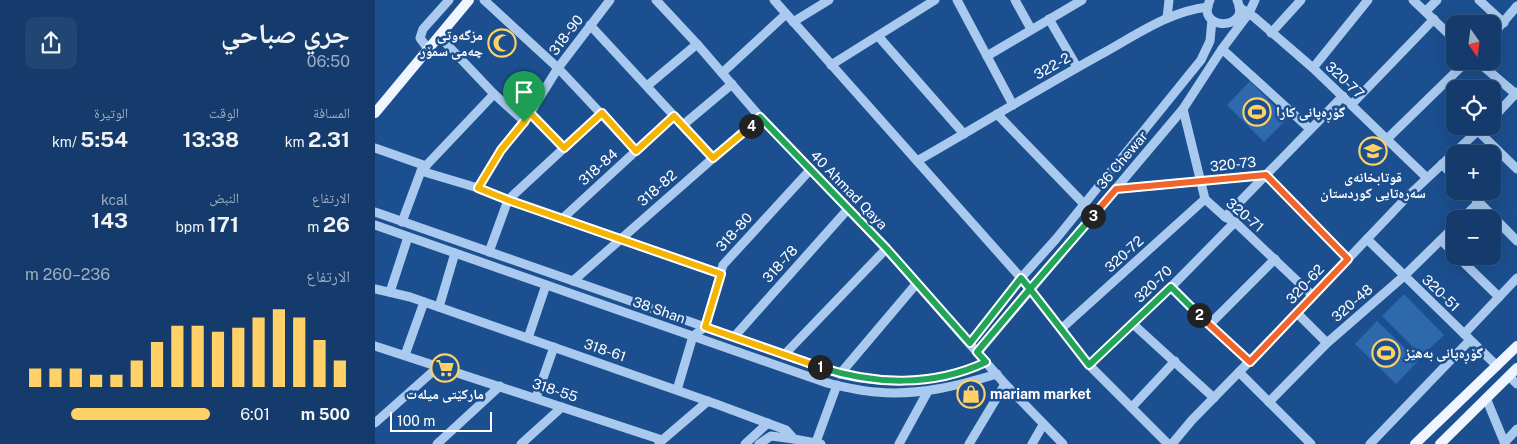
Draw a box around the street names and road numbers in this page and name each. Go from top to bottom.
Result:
street label: 318-90 [546,12,586,58]
street label: 322-2 [1031,49,1073,83]
street label: 320-77 [1323,58,1367,102]
street label: 36 Chewar [1093,128,1151,192]
street label: 318-84 [575,145,621,189]
street label: 40 Ahmad Qaya [807,147,891,233]
street label: 320-73 [1209,154,1257,174]
street label: 318-82 [634,167,680,209]
street label: 320-71 [1223,195,1267,235]
street label: 318-80 [713,209,755,255]
street label: 320-72 [1101,233,1147,275]
street label: 318-78 [759,242,801,286]
street label: 320-62 [1283,261,1327,307]
street label: 320-70 [1131,262,1175,306]
street label: 320-51 [1419,271,1463,315]
street label: 320-48 [1328,281,1376,325]
street label: 38 Shan [631,294,687,326]
street label: 318-61 [582,335,628,365]
street label: 318-55 [530,375,580,405]

